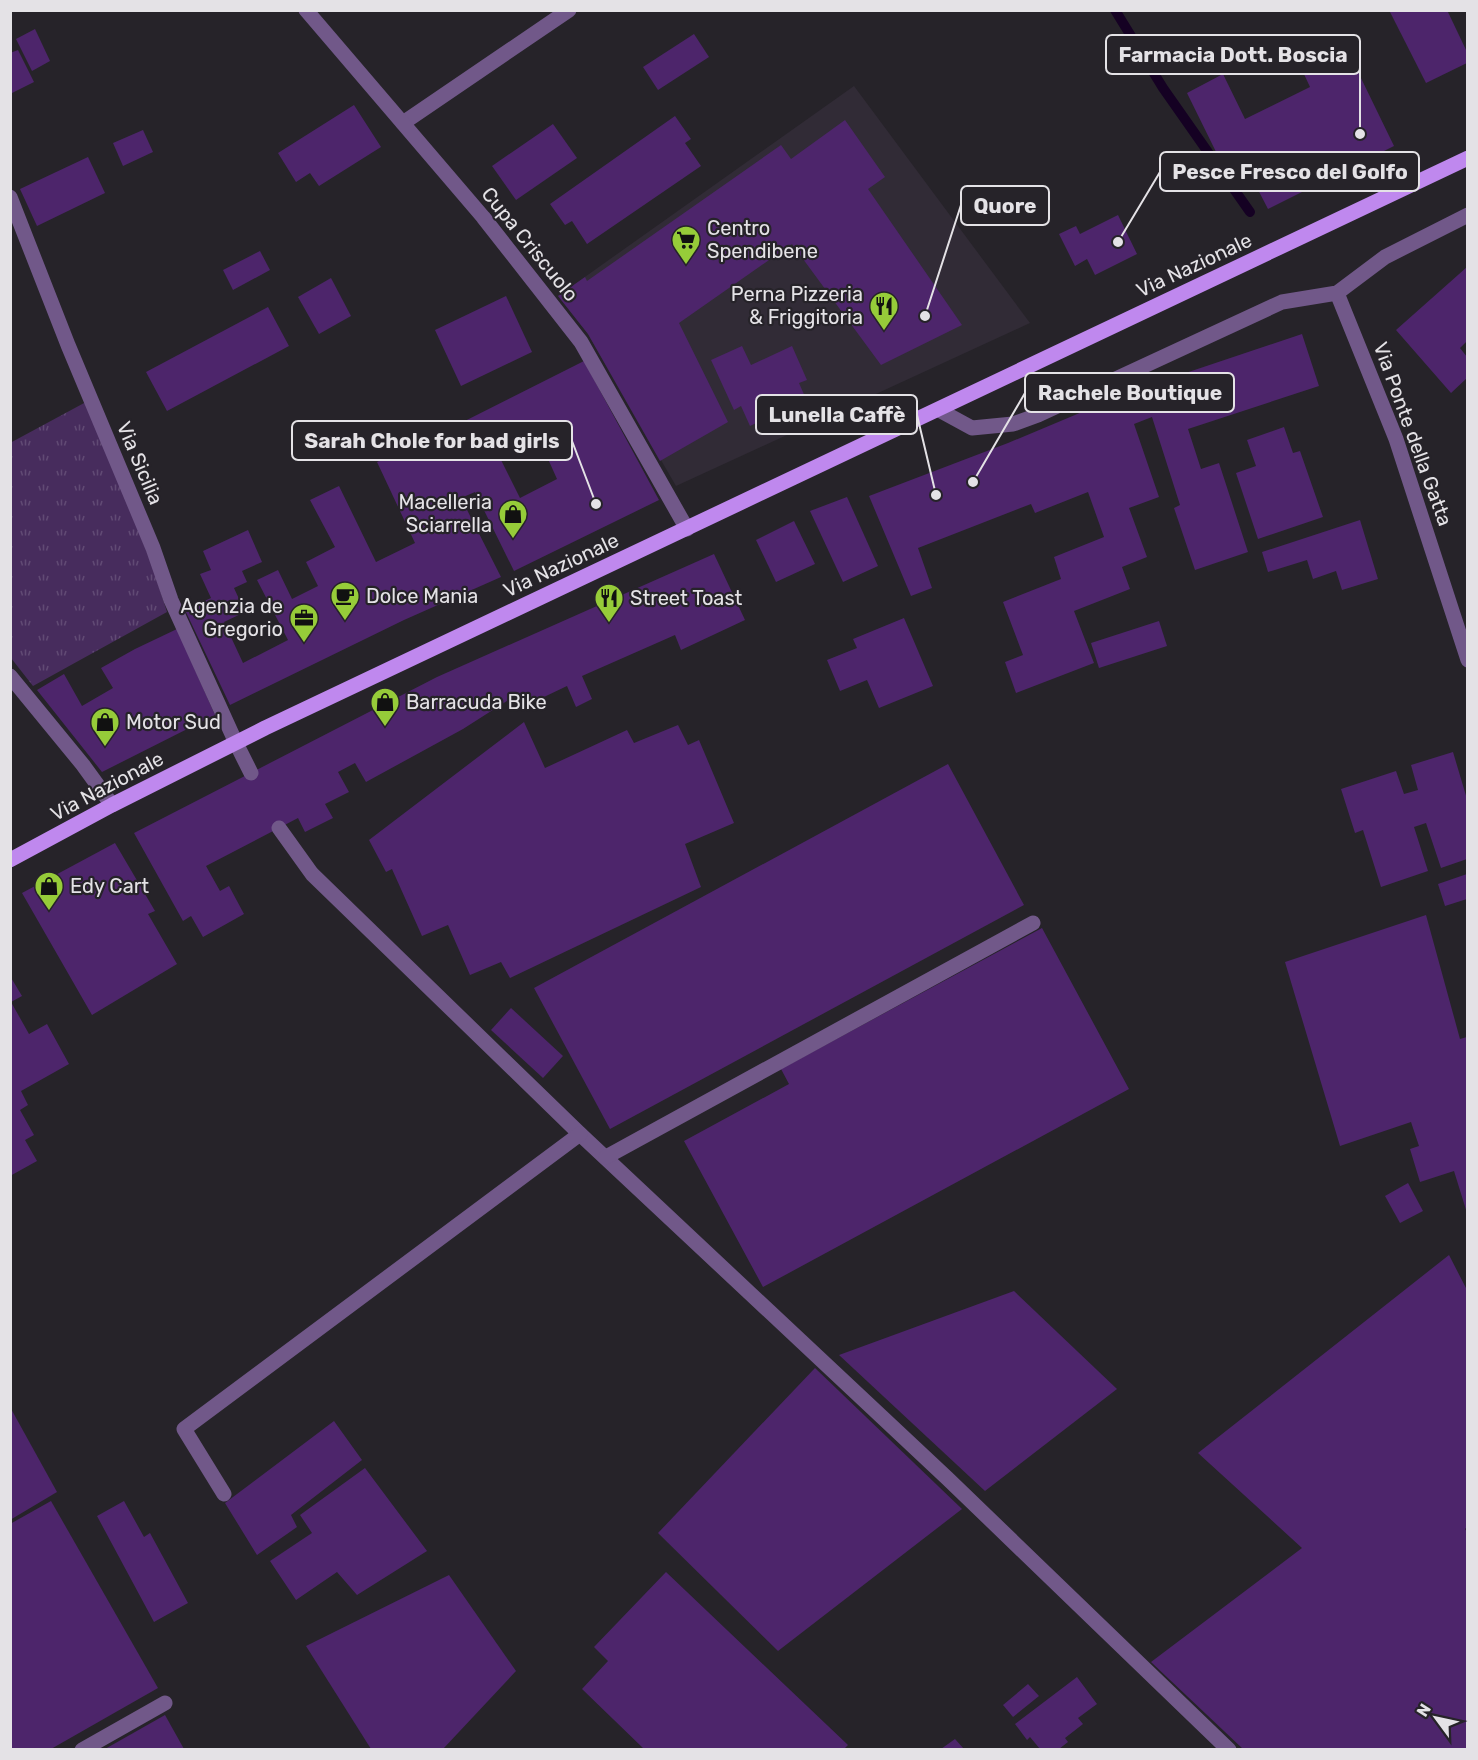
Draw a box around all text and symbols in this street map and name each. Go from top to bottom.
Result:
callout: Farmacia Dott. Boscia [1106,35,1360,74]
text: Farmacia Dott. Boscia [1118,42,1348,67]
callout: Pesce Fresco del Golfo [1160,152,1419,191]
text: Pesce Fresco del Golfo [1172,159,1408,184]
street label: Cupa Criscuolo [477,182,583,306]
callout: Quore [961,186,1049,225]
text: Quore [973,193,1037,218]
place label: Centro Spendibene [707,216,818,263]
supermarket icon: Centro Spendibene [670,224,702,266]
street label: Via Nazionale [1133,228,1255,302]
place label: Perna Pizzeria & Friggitoria [731,282,863,329]
restaurant icon: Perna Pizzeria & Friggitoria [868,290,900,332]
street label: Via Ponte della Gatta [1369,339,1457,529]
callout: Rachele Boutique [1025,373,1234,412]
text: Rachele Boutique [1038,380,1222,405]
callout: Lunella Caffè [756,395,917,434]
text: Lunella Caffè [769,402,906,427]
street label: Via Sicilia [112,418,168,508]
callout: Sarah Chole for bad girls [292,421,572,460]
text: Sarah Chole for bad girls [304,428,560,453]
place label: Macelleria Sciarrella [398,490,492,537]
shop icon: Macelleria Sciarrella [497,498,529,540]
street label: Via Nazionale [500,528,622,602]
cafe icon: Dolce Mania [329,580,361,622]
restaurant icon: Street Toast [593,582,625,624]
place label: Dolce Mania [366,584,478,608]
place label: Street Toast [630,586,743,610]
place label: Agenzia de Gregorio [180,594,283,641]
office icon: Agenzia de Gregorio [288,602,320,644]
shop icon: Barracuda Bike [369,686,401,728]
place label: Barracuda Bike [406,690,547,714]
shop icon: Motor Sud [89,706,121,748]
place label: Motor Sud [126,710,221,734]
street label: Via Nazionale [46,746,168,826]
shop icon: Edy Cart [33,870,65,912]
place label: Edy Cart [70,874,149,898]
north arrow [1406,1688,1466,1748]
text: N [1413,1700,1435,1720]

